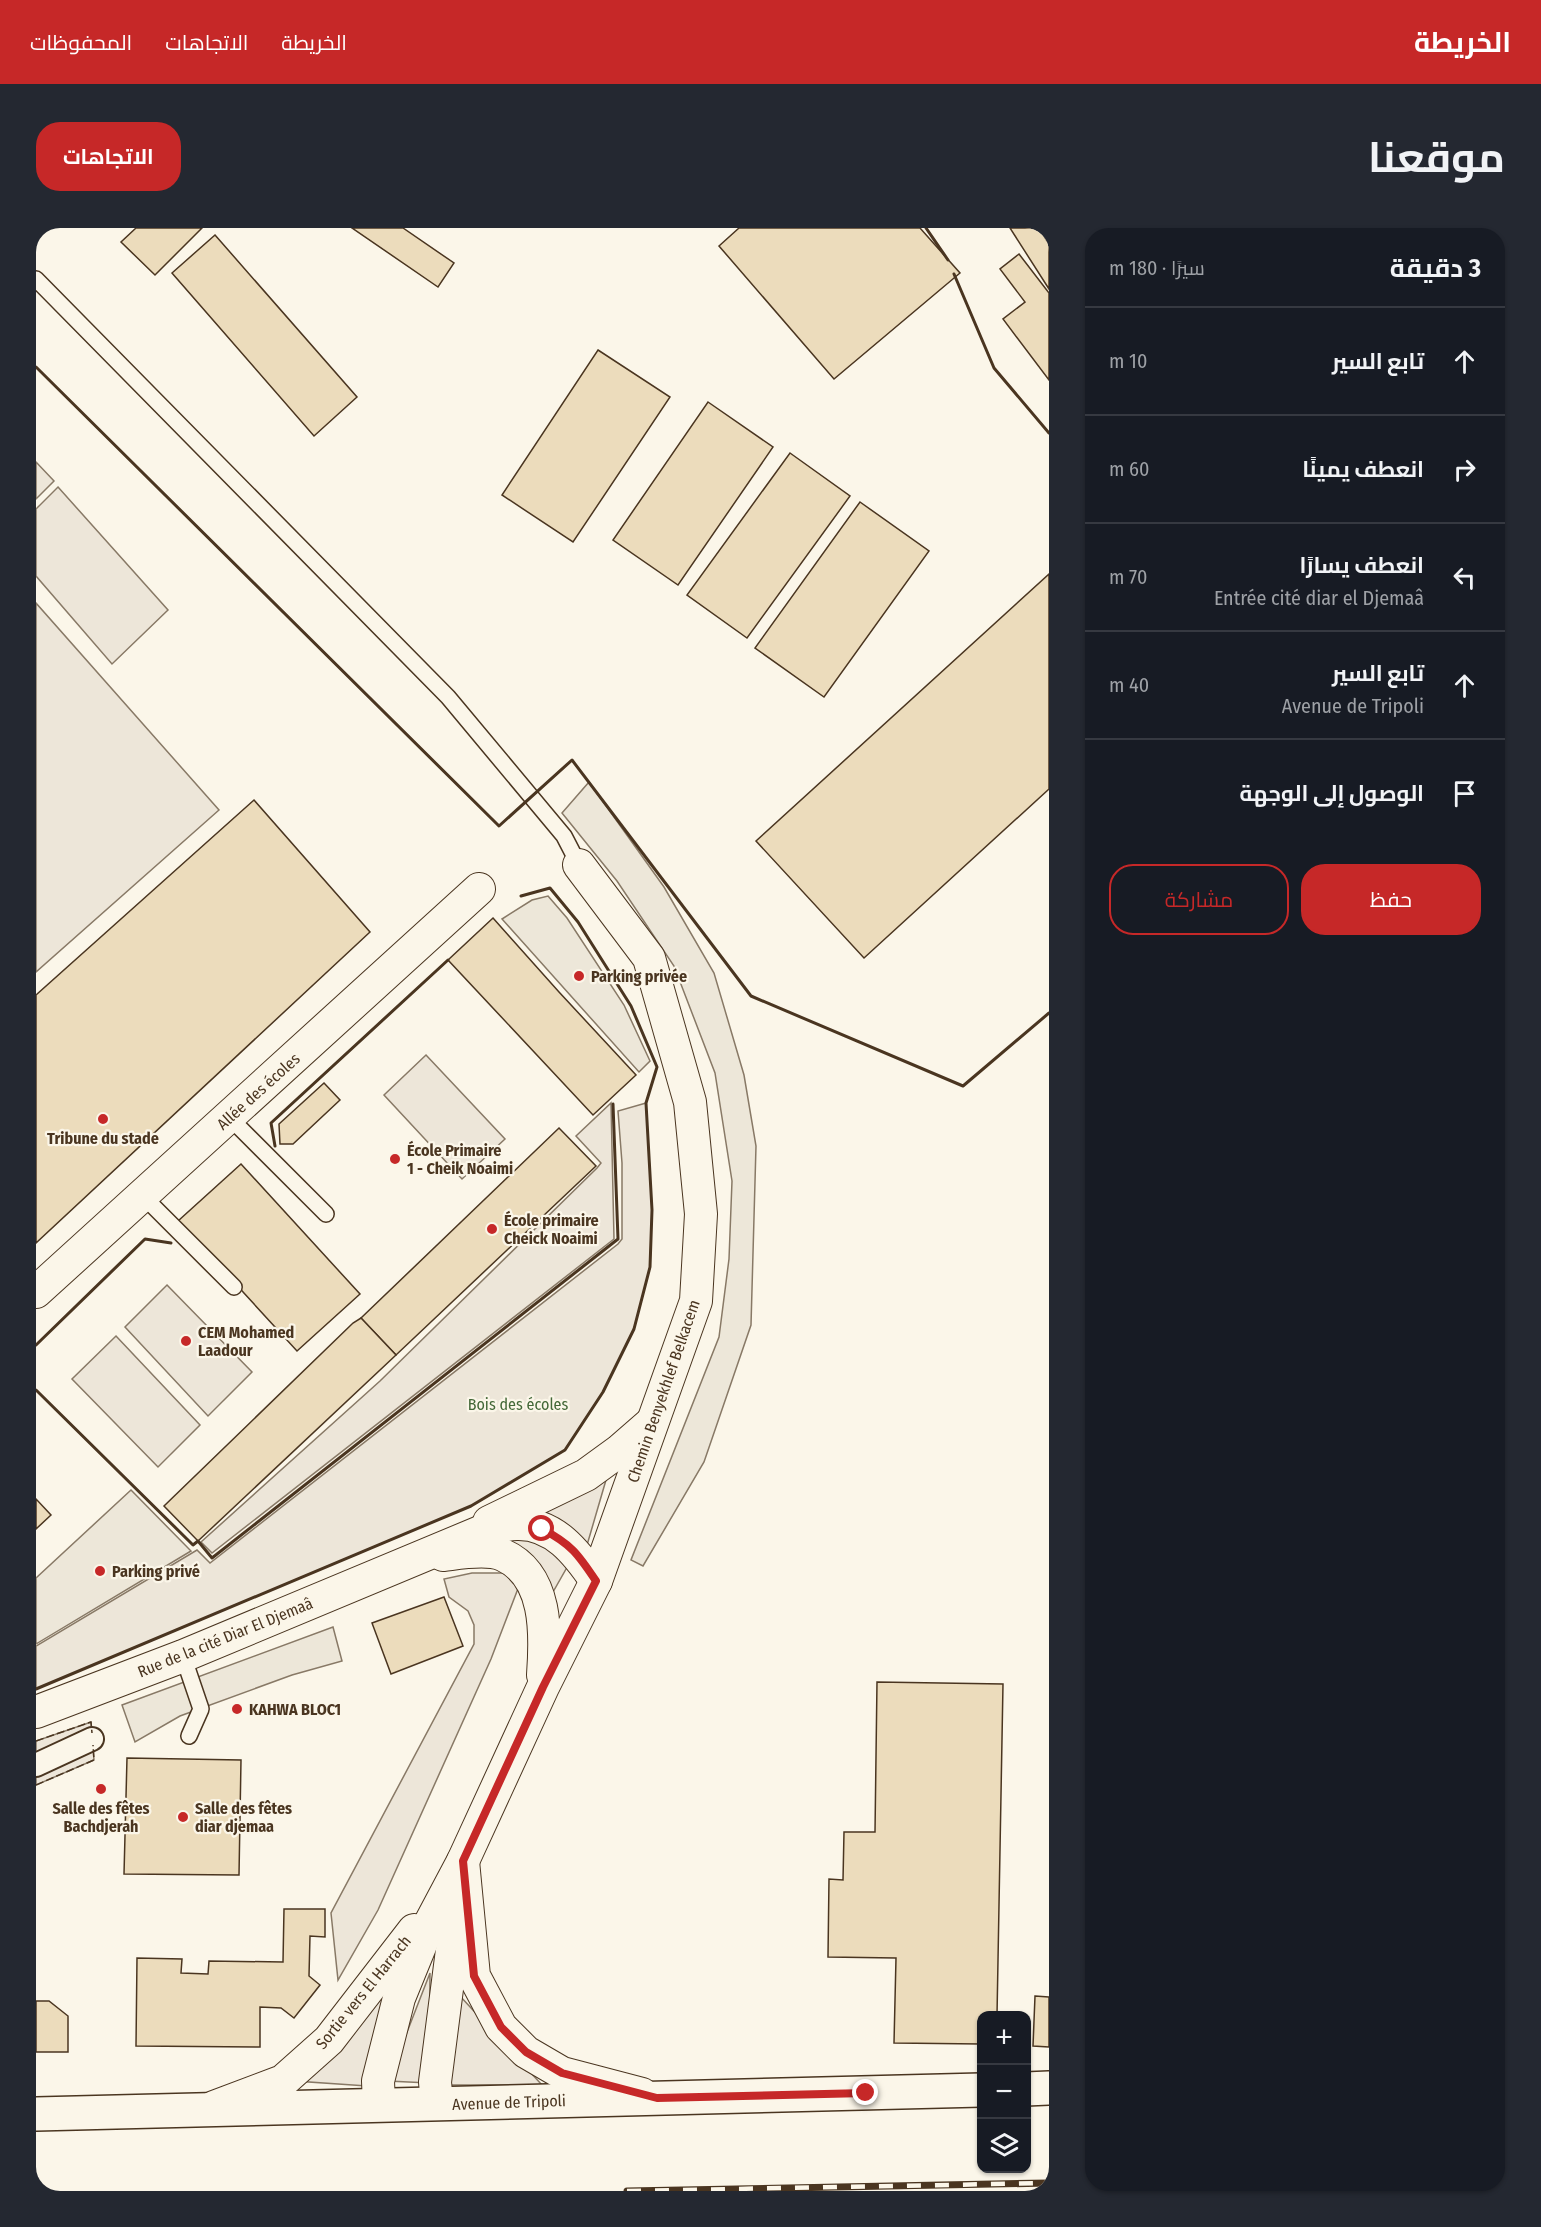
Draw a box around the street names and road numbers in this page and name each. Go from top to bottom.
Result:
street label: Allée des écoles [213,1049,304,1134]
street label: Chemin Benyekhlef Belkacem [623,1297,704,1485]
street label: Rue de la cité Diar El Djemaâ [135,1594,316,1681]
street label: Sortie vers El Harrach [312,1932,415,2053]
street label: Avenue de Tripoli [452,2091,566,2114]

